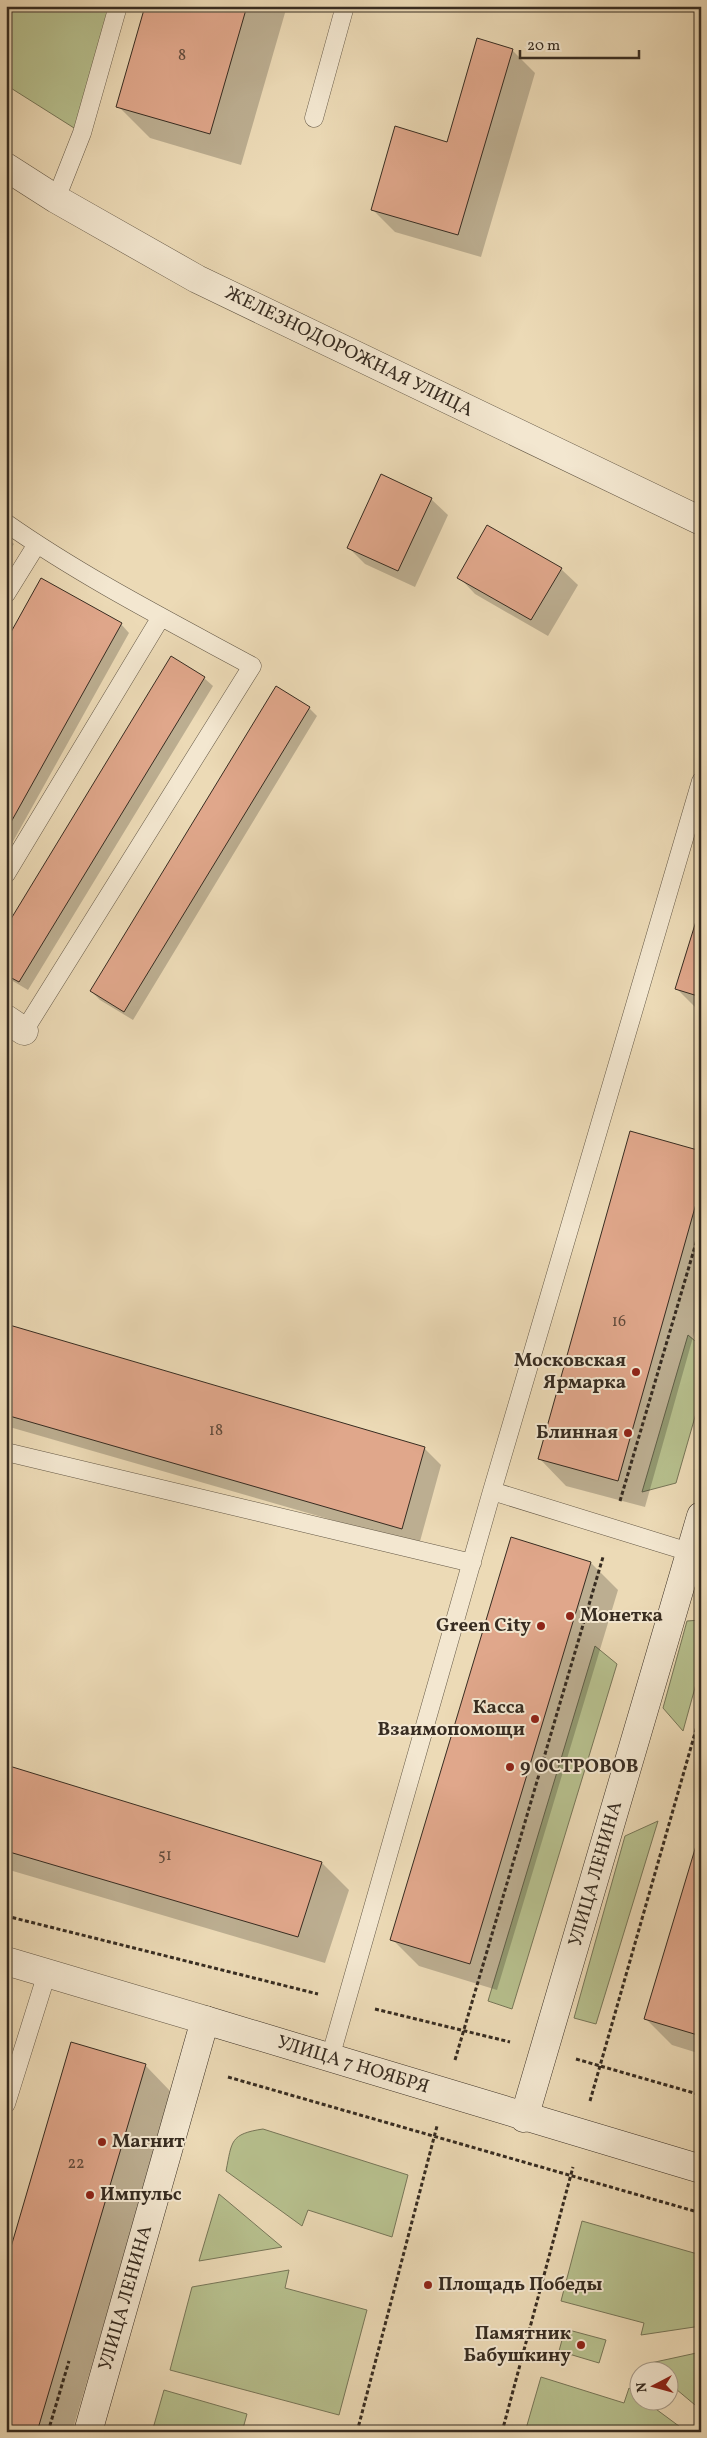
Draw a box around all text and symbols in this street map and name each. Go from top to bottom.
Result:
scale bar [520,28,638,60]
text: 20 m [527,36,560,57]
house number: 8 [178,45,186,67]
street label: ЖЕЛЕЗНОДОРОЖНАЯ УЛИЦА [221,280,477,424]
house number: 16 [612,1311,626,1333]
place label: Московская Ярмарка [514,1348,626,1396]
marker: Московская Ярмарка [630,1366,642,1378]
house number: 18 [209,1420,223,1442]
place label: Блинная [536,1420,618,1446]
marker: Блинная [622,1427,634,1439]
place label: Монетка [580,1603,663,1629]
marker: Монетка [564,1610,576,1622]
place label: Green City [436,1613,531,1639]
marker: Green City [535,1620,547,1632]
place label: Касса Взаимопомощи [378,1695,525,1743]
marker: Касса Взаимопомощи [529,1713,541,1725]
place label: 9 ОСТРОВОВ [520,1754,639,1780]
marker: 9 ОСТРОВОВ [504,1761,516,1773]
street label: УЛИЦА ЛЕНИНА [563,1798,629,1950]
house number: 51 [158,1845,172,1867]
street label: УЛИЦА 7 НОЯБРЯ [274,2029,432,2101]
place label: Магнит [112,2129,185,2155]
marker: Магнит [96,2136,108,2148]
house number: 22 [67,2153,85,2175]
place label: Импульс [100,2182,182,2208]
marker: Импульс [84,2189,96,2201]
street label: УЛИЦА ЛЕНИНА [93,2222,159,2374]
place label: Площадь Победы [438,2272,603,2298]
marker: Площадь Победы [422,2279,434,2291]
place label: Памятник Бабушкину [463,2321,572,2369]
marker: Памятник Бабушкину [575,2339,587,2351]
north arrow [630,2360,680,2410]
text: N [633,2381,653,2393]

